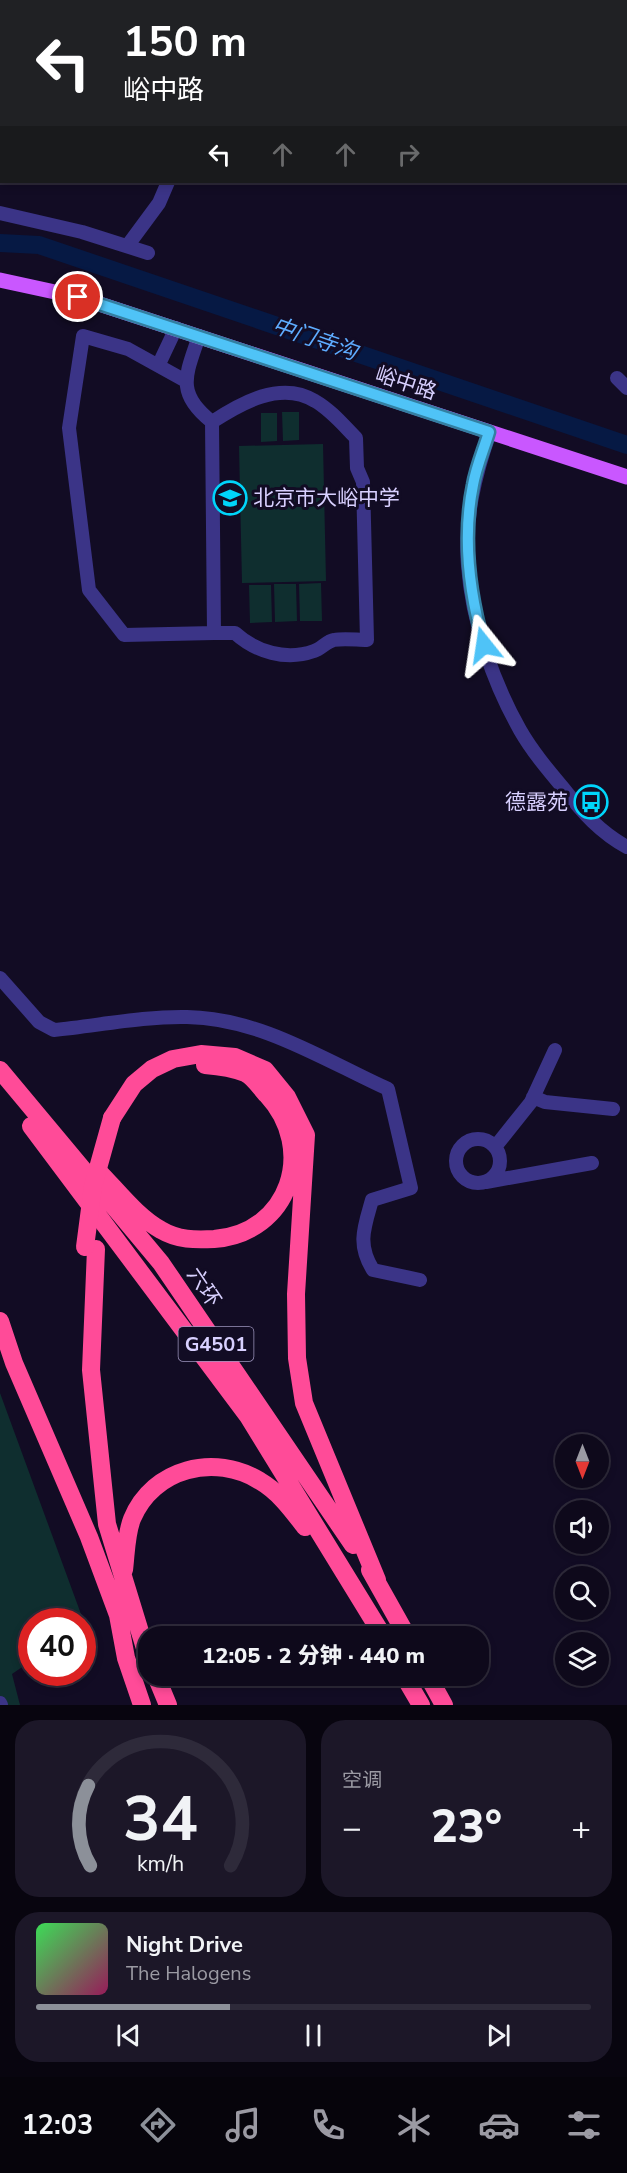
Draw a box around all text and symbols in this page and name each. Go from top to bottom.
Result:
text: 150 m [123,14,247,71]
icon: left [24,24,102,102]
text: 峪中路 [123,72,204,109]
icon: left [203,138,236,171]
icon: ahead [266,138,299,171]
icon: ahead [329,138,362,171]
icon: right [392,138,425,171]
pin [52,271,103,322]
icon: arrive [61,280,94,313]
water label: 中门寺沟 [268,310,363,368]
street label: 峪中路 [372,360,440,406]
school or university icon: 北京市大峪中学 [212,480,248,516]
place label: 北京市大峪中学 [253,484,400,512]
position arrow [452,613,516,677]
bus stop icon: 德露苑 [573,784,609,820]
place label: 德露苑 [505,788,568,816]
street label: 六环 [181,1262,227,1312]
road number: G4501 [178,1327,254,1361]
north arrow [555,1434,609,1488]
map controls [555,1434,609,1686]
button: sound [555,1500,609,1554]
button: search [555,1566,609,1620]
speed limit sign: 40 [18,1608,96,1686]
button: layers [555,1632,609,1686]
text: 12:05 · 2 分钟 · 440 m [202,1641,425,1671]
text: 空调 [342,1767,382,1794]
text: 34 [123,1777,198,1862]
text: 23° [431,1797,502,1858]
text: − [342,1806,362,1851]
text: + [571,1806,591,1851]
text: km/h [137,1849,184,1879]
text: Night Drive [126,1930,243,1960]
text: The Halogens [126,1960,251,1987]
icon: previous [112,2019,145,2052]
icon: pause [297,2019,330,2052]
icon: next [482,2019,515,2052]
icon: directions [137,2104,179,2146]
icon: music [222,2104,264,2146]
icon: phone [307,2104,349,2146]
icon: climate [393,2104,435,2146]
icon: car [478,2104,520,2146]
icon: filters [563,2104,605,2146]
text: 12:03 [22,2107,93,2144]

